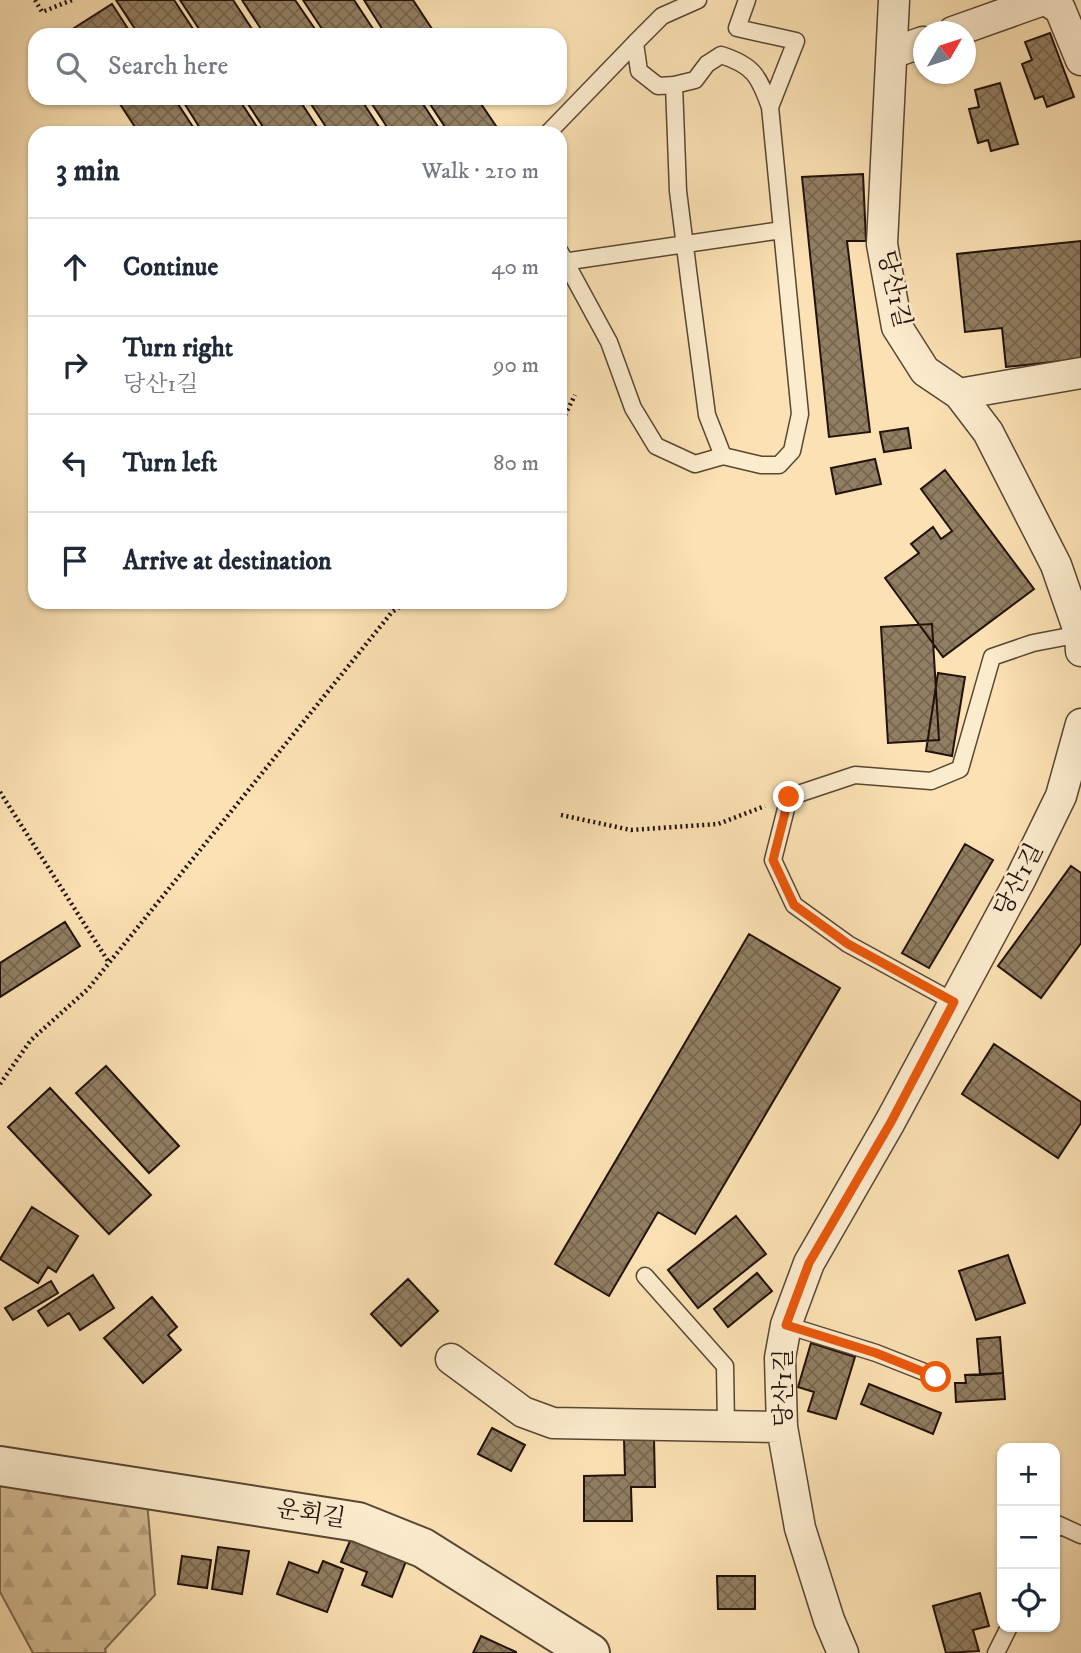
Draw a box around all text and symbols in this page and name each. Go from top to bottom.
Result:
north arrow [913,21,976,84]
search box [28,28,567,105]
icon: search [52,48,90,86]
text: Search here [108,50,228,83]
text: 3 min [56,153,120,190]
text: Walk · 210 m [422,157,539,186]
street label: 당산1길 [871,247,917,331]
icon: ahead [56,248,94,286]
text: Continue [123,251,218,284]
text: 40 m [491,253,539,282]
text: Turn right [123,332,233,365]
icon: right [56,346,94,384]
text: 90 m [493,351,539,380]
text: 당산1길 [123,370,198,399]
icon: left [56,444,94,482]
text: Turn left [123,447,217,480]
text: 80 m [493,449,539,478]
icon: arrive [56,542,94,580]
text: Arrive at destination [123,545,332,578]
route end [773,781,804,812]
street label: 당산1길 [988,838,1050,922]
street label: 당산1길 [769,1349,799,1427]
route start [920,1361,951,1392]
map controls [997,1443,1060,1632]
button: + [997,1443,1060,1506]
street label: 운회길 [274,1494,348,1534]
button: − [997,1506,1060,1569]
button: locate [997,1569,1060,1632]

